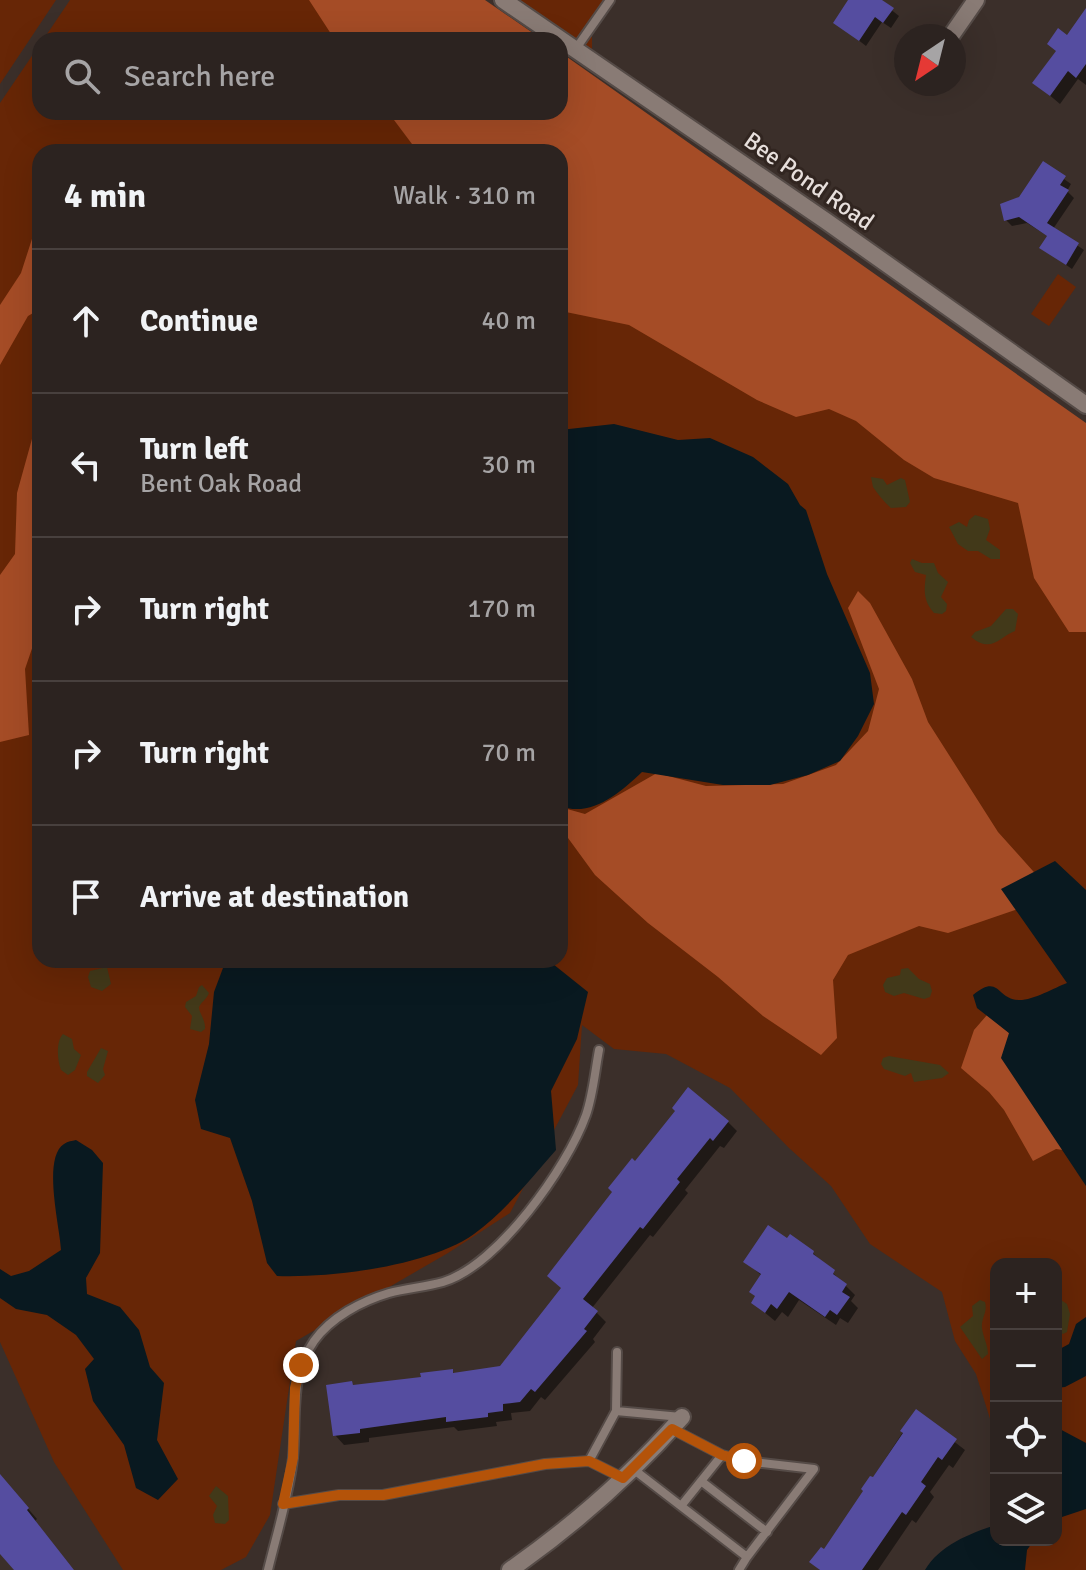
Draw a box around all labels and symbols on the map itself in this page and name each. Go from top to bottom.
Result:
north arrow [894,24,966,96]
street label: Bee Pond Road [738,125,880,237]
route end [283,1347,319,1383]
route start [726,1443,762,1479]

